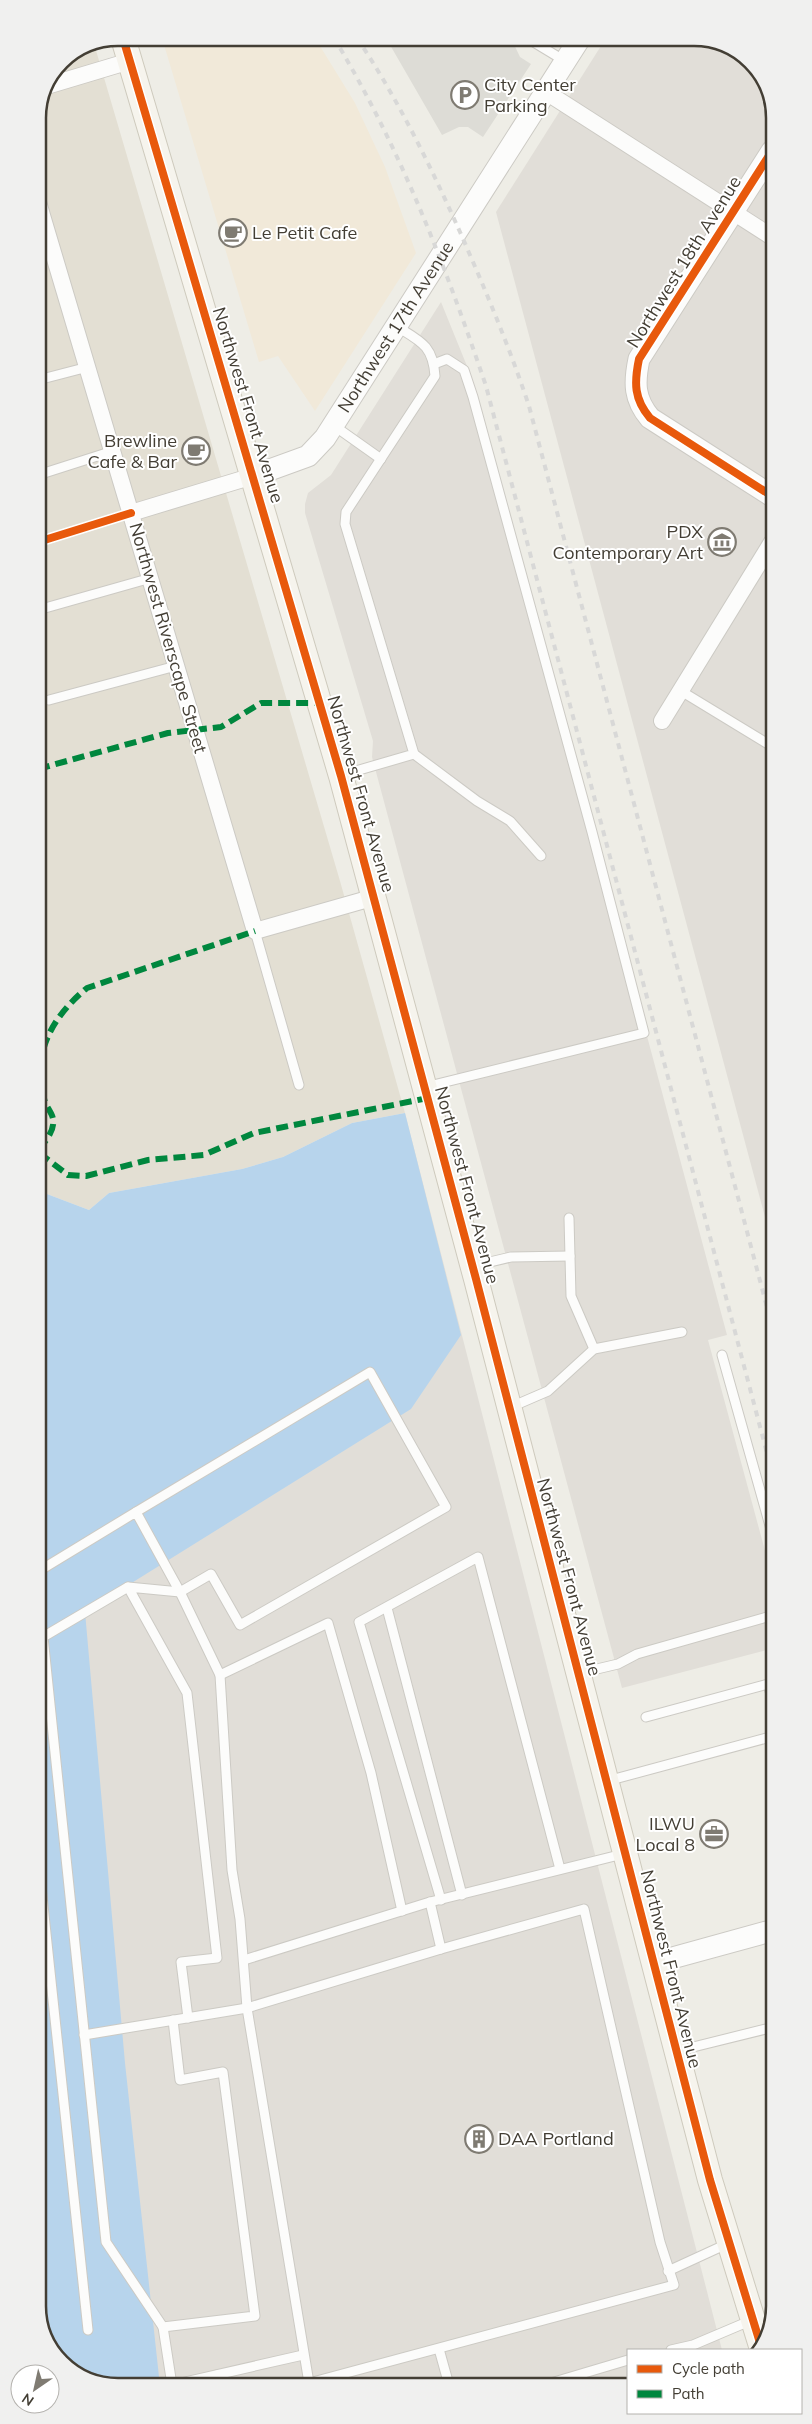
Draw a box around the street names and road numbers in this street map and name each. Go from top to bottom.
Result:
street label: Northwest 18th Avenue [621,171,746,352]
street label: Northwest 17th Avenue [332,237,458,417]
street label: Northwest Front Avenue [208,304,289,506]
street label: Northwest Riverscape Street [125,520,212,756]
street label: Northwest Front Avenue [322,693,401,895]
street label: Northwest Front Avenue [430,1084,505,1286]
street label: Northwest Front Avenue [532,1476,607,1678]
street label: Northwest Front Avenue [636,1867,707,2070]

